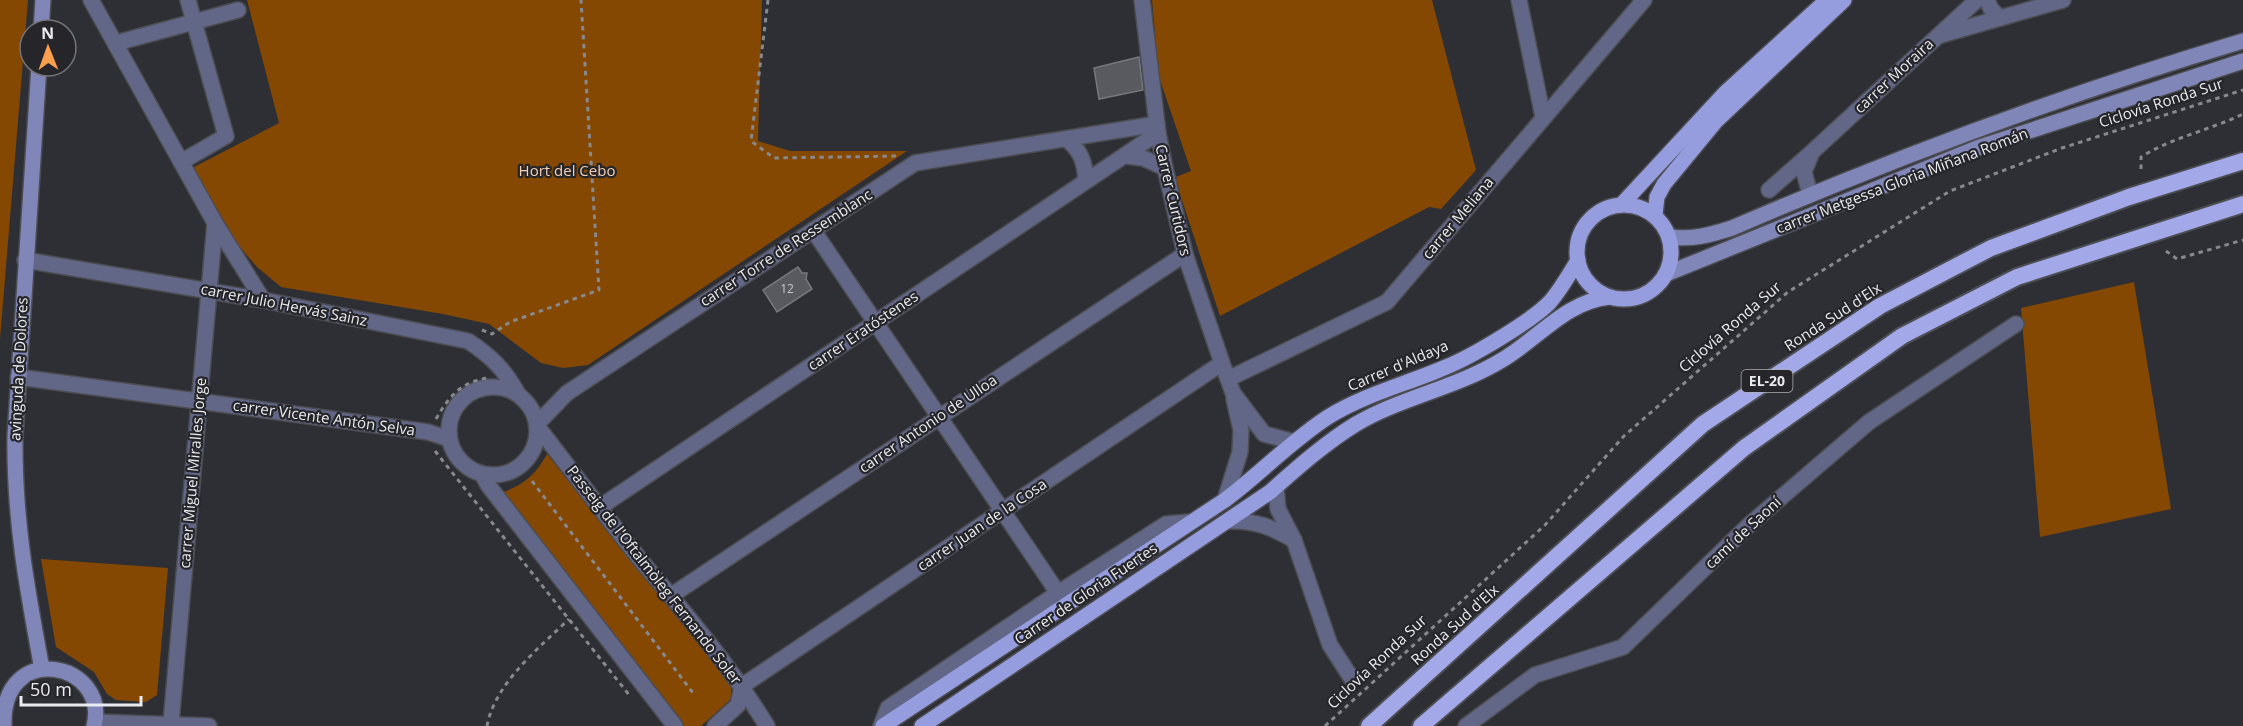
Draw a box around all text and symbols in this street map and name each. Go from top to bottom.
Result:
north arrow [18,18,78,78]
text: N [41,22,54,44]
street label: carrer Moraira [1849,33,1937,117]
street label: Ciclovía Ronda Sur [2096,73,2225,132]
street label: carrer Metgessa Gloria Miñana Román [1773,123,2031,237]
street label: Carrer Curtidors [1151,142,1197,258]
park label: Hort del Cebo [519,160,615,180]
street label: carrer Meliana [1417,172,1498,263]
street label: carrer Torre de Ressemblanc [695,184,875,310]
street label: Ciclovía Ronda Sur [1674,276,1785,376]
street label: Ronda Sud d'Elx [1780,277,1885,355]
street label: carrer Julio Hervás Sainz [199,278,369,330]
house number: 12 [780,280,794,297]
street label: carrer Eratóstenes [803,286,922,375]
street label: avinguda de Dolores [4,297,32,441]
street label: Carrer d'Aldaya [1344,335,1451,395]
street label: carrer Antonio de Ulloa [854,369,1000,477]
road number: EL-20 [1742,370,1792,392]
street label: carrer Miguel Miralles Jorge [174,377,210,569]
street label: carrer Vicente Antón Selva [232,394,417,440]
street label: Passeig de l'Oftalmòleg Fernando Soler [563,461,747,688]
street label: carrer Juan de la Cosa [913,473,1050,575]
street label: camí de Saoní [1700,491,1786,573]
street label: Carrer de Gloria Fuertes [1010,538,1161,649]
street label: Ronda Sud d'Elx [1406,579,1503,669]
street label: Ciclovía Ronda Sur [1322,610,1430,713]
scale bar [21,669,141,707]
text: 50 m [30,677,72,701]

